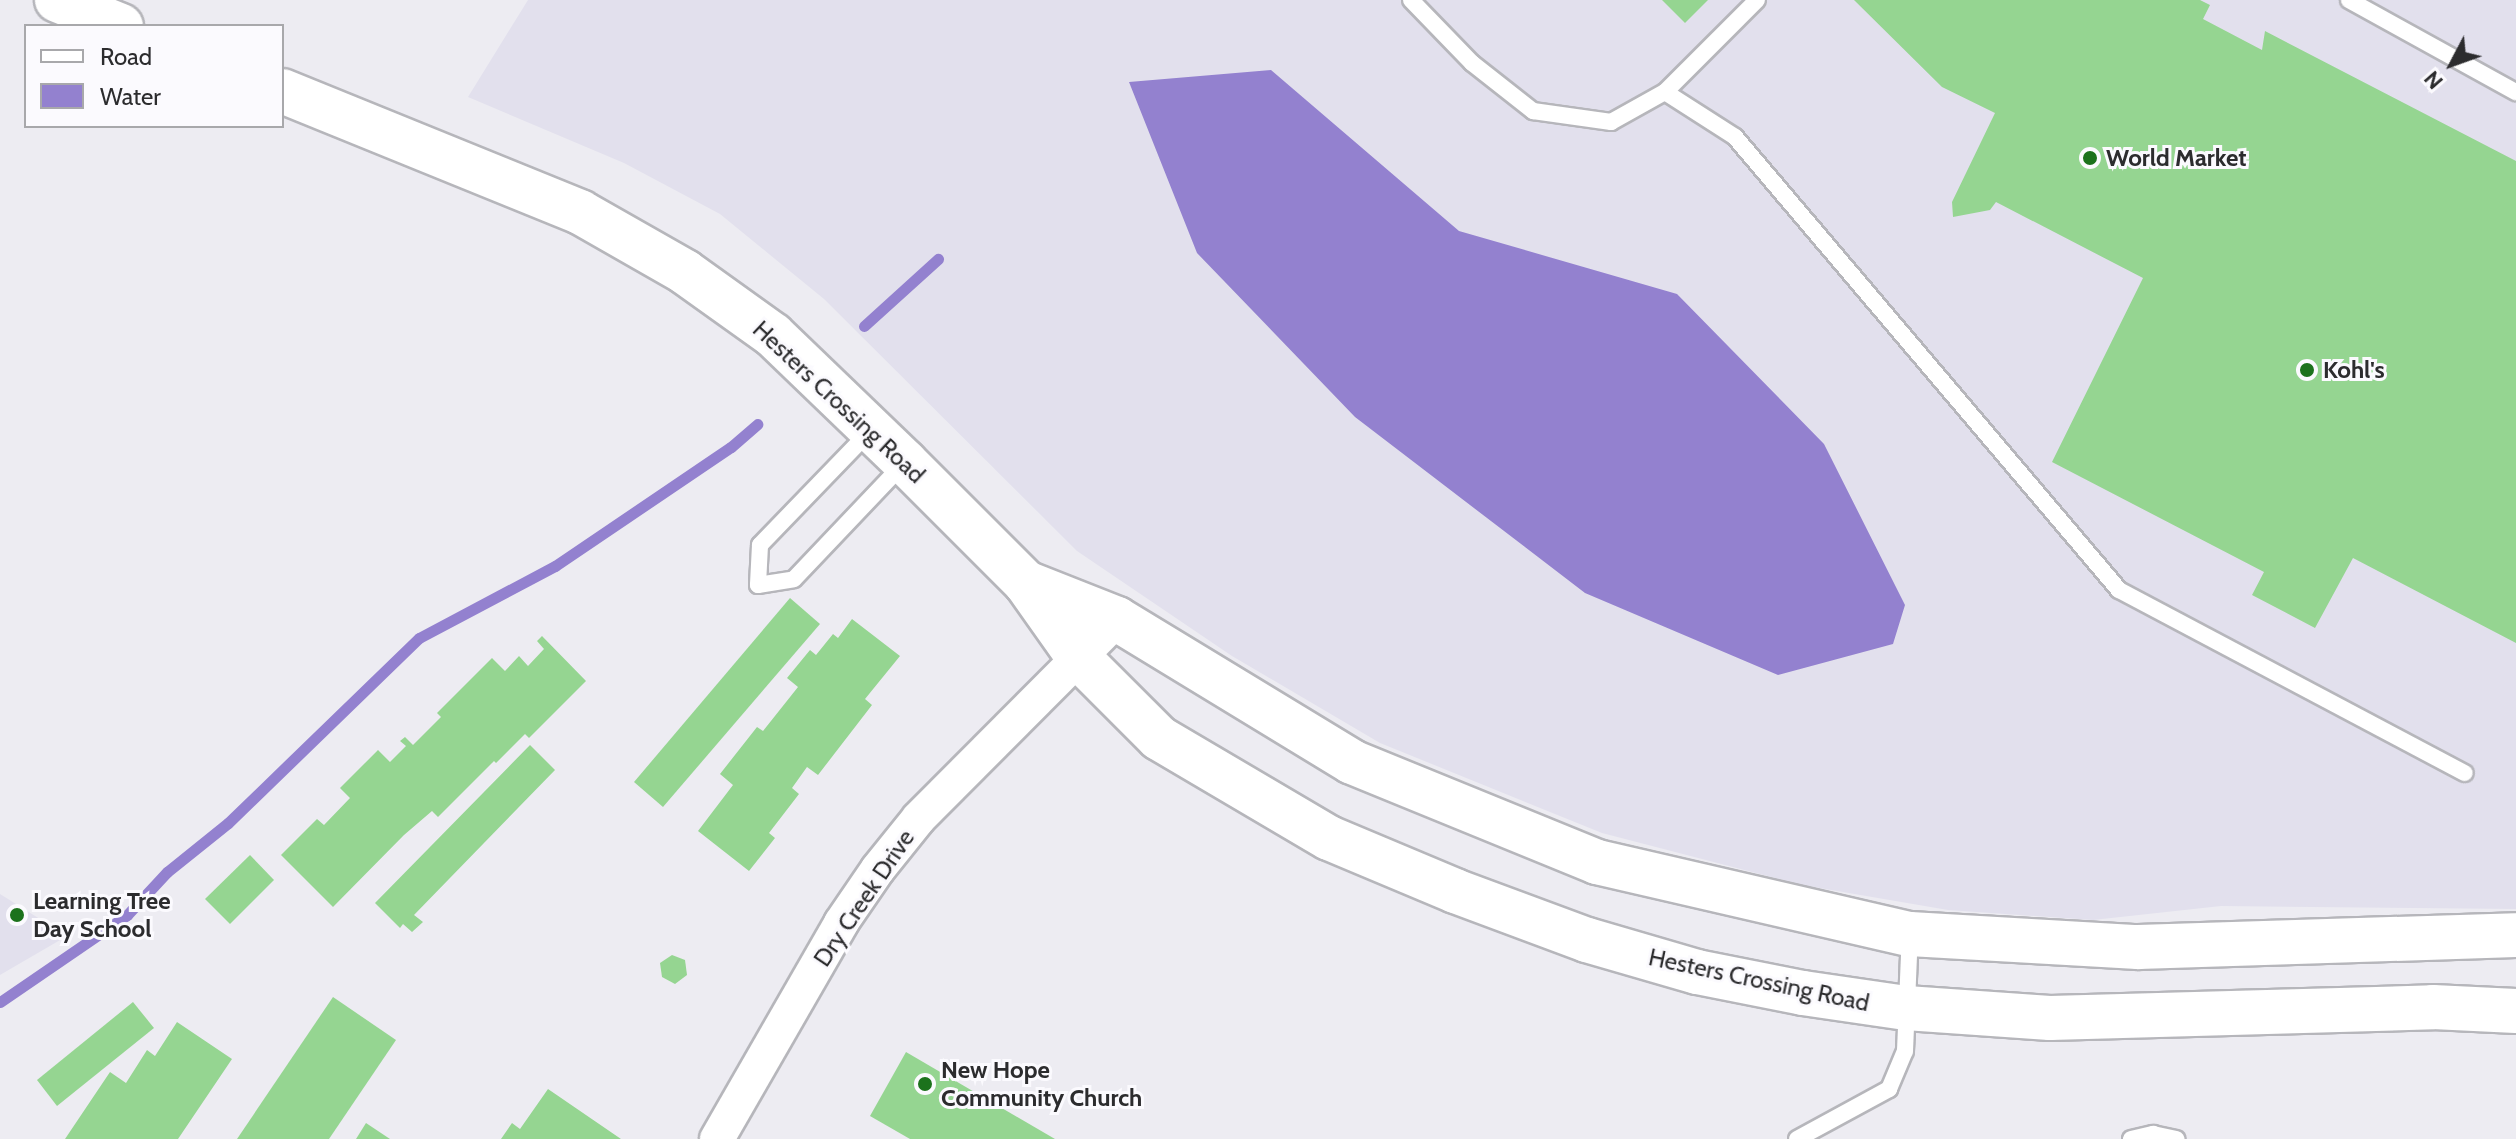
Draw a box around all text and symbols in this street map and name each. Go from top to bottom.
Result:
legend [24,24,284,128]
north arrow [2412,24,2492,104]
text: Road [100,42,152,71]
text: N [2418,65,2449,95]
text: Water [100,82,161,111]
place label: World Market [2106,144,2247,172]
marker: World Market [2081,149,2099,167]
street label: Hesters Crossing Road [747,315,931,489]
place label: Kohl's [2323,356,2385,384]
marker: Kohl's [2298,361,2316,379]
street label: Dry Creek Drive [808,824,920,972]
place label: Learning Tree Day School [33,887,170,943]
marker: Learning Tree Day School [8,906,26,924]
street label: Hesters Crossing Road [1646,943,1872,1017]
place label: New Hope Community Church [941,1056,1142,1112]
marker: New Hope Community Church [916,1075,934,1093]

